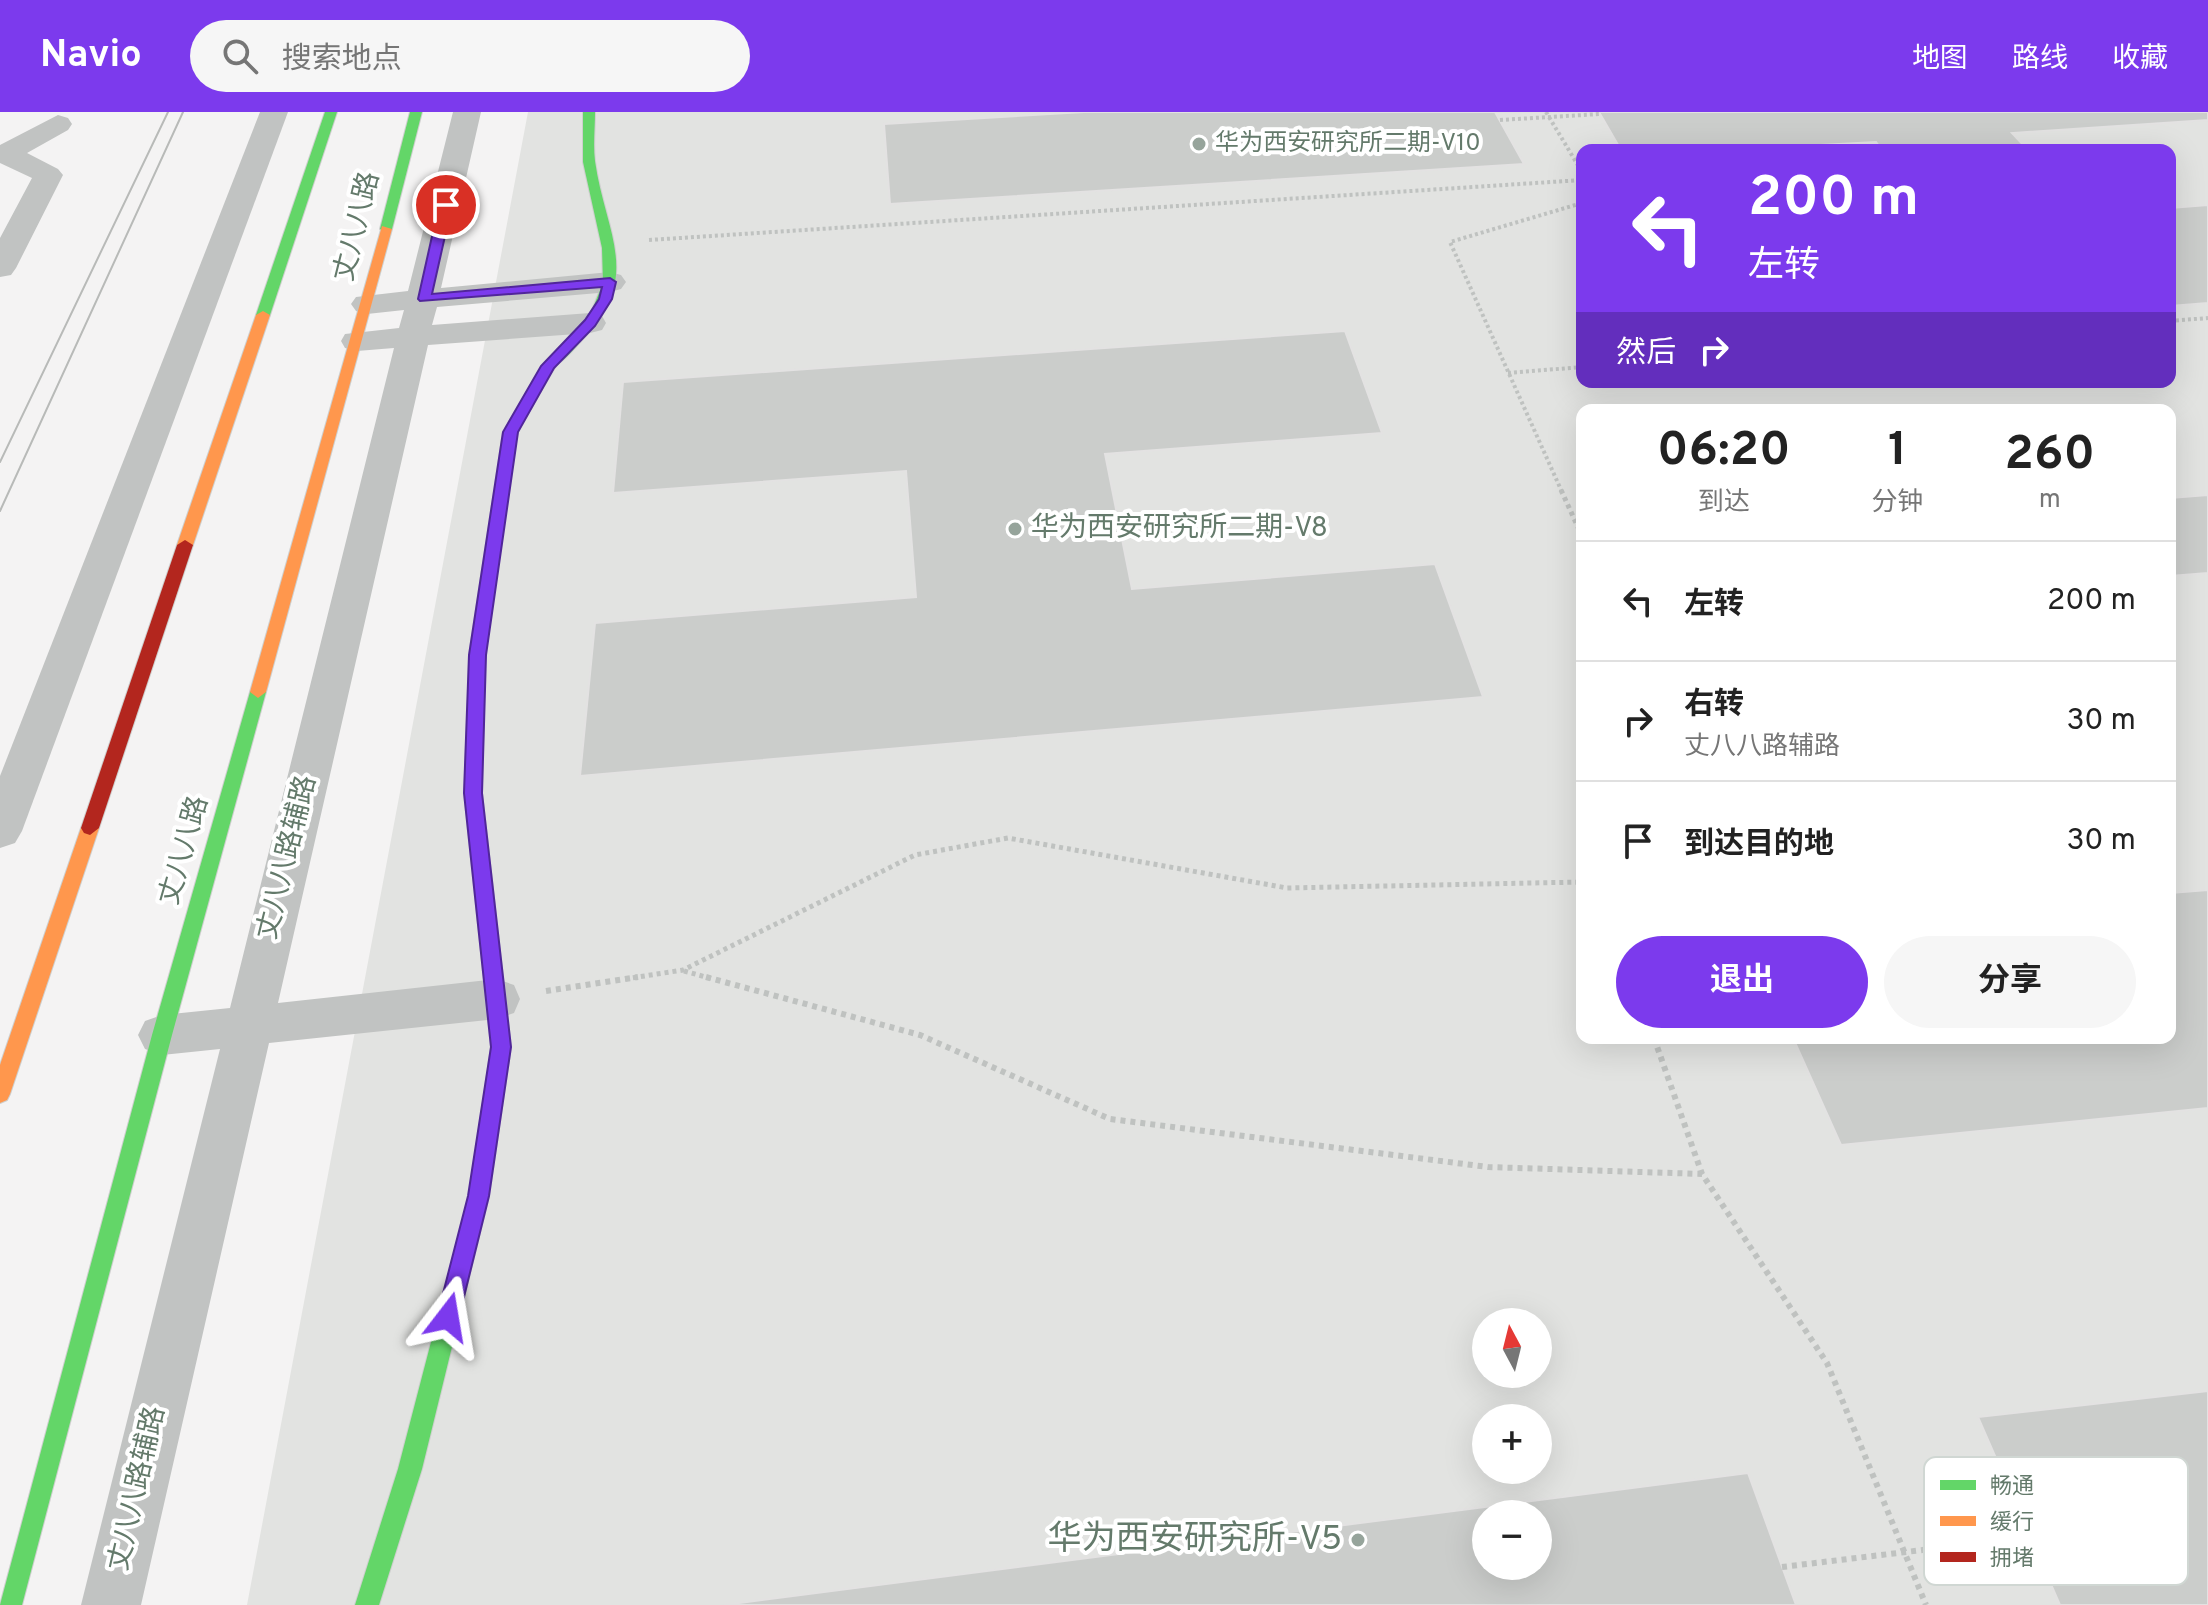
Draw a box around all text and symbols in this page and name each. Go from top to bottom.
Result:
search box [190,20,750,92]
text: Navio [40,32,142,81]
icon: search [218,34,262,78]
text: 搜索地点 [282,42,402,79]
text: 地图 [1912,42,1968,78]
text: 路线 [2012,42,2068,78]
text: 收藏 [2112,42,2168,78]
place label: 华为西安研究所二期-V10 [1215,129,1481,159]
marker: 华为西安研究所二期-V10 [1190,135,1208,153]
text: 200 m [1748,165,1919,235]
street label: 丈八八路 [327,168,389,286]
pin [412,171,480,239]
icon: left [1616,176,1720,280]
icon: arrive [424,183,468,227]
text: 左转 [1748,244,1820,290]
icon: right [1692,328,1736,372]
text: 然后 [1616,336,1676,373]
text: 06:20 [1657,422,1791,482]
text: 1 [1888,422,1907,482]
text: 260 [2005,426,2095,486]
text: m [2039,484,2061,517]
text: 到达 [1698,487,1750,520]
text: 分钟 [1872,487,1924,520]
place label: 华为西安研究所二期-V8 [1031,511,1328,547]
marker: 华为西安研究所二期-V8 [1006,520,1024,538]
icon: left [1616,579,1660,623]
text: 200 m [2047,583,2136,620]
text: 左转 [1684,587,1744,624]
text: 右转 [1684,687,1744,724]
icon: right [1616,699,1660,743]
text: 30 m [2067,703,2136,740]
text: 丈八八路辅路 [1684,731,1840,764]
street label: 丈八八路辅路 [250,772,326,944]
street label: 丈八八路 [152,792,218,910]
icon: arrive [1616,819,1660,863]
text: 30 m [2067,823,2136,860]
text: 到达目的地 [1684,827,1834,864]
button: 退出 [1616,936,1868,1028]
button: 分享 [1884,936,2136,1028]
position arrow [406,1275,490,1359]
north arrow [1472,1308,1552,1388]
map controls [1472,1308,1552,1580]
street label: 丈八八路辅路 [102,1403,174,1575]
button: + [1472,1404,1552,1484]
legend [1924,1457,2188,1585]
text: 畅通 [1990,1474,2034,1501]
button: − [1472,1500,1552,1580]
text: 缓行 [1990,1510,2034,1537]
place label: 华为西安研究所-V5 [1048,1519,1342,1562]
marker: 华为西安研究所-V5 [1349,1531,1367,1549]
text: 拥堵 [1990,1546,2034,1573]

